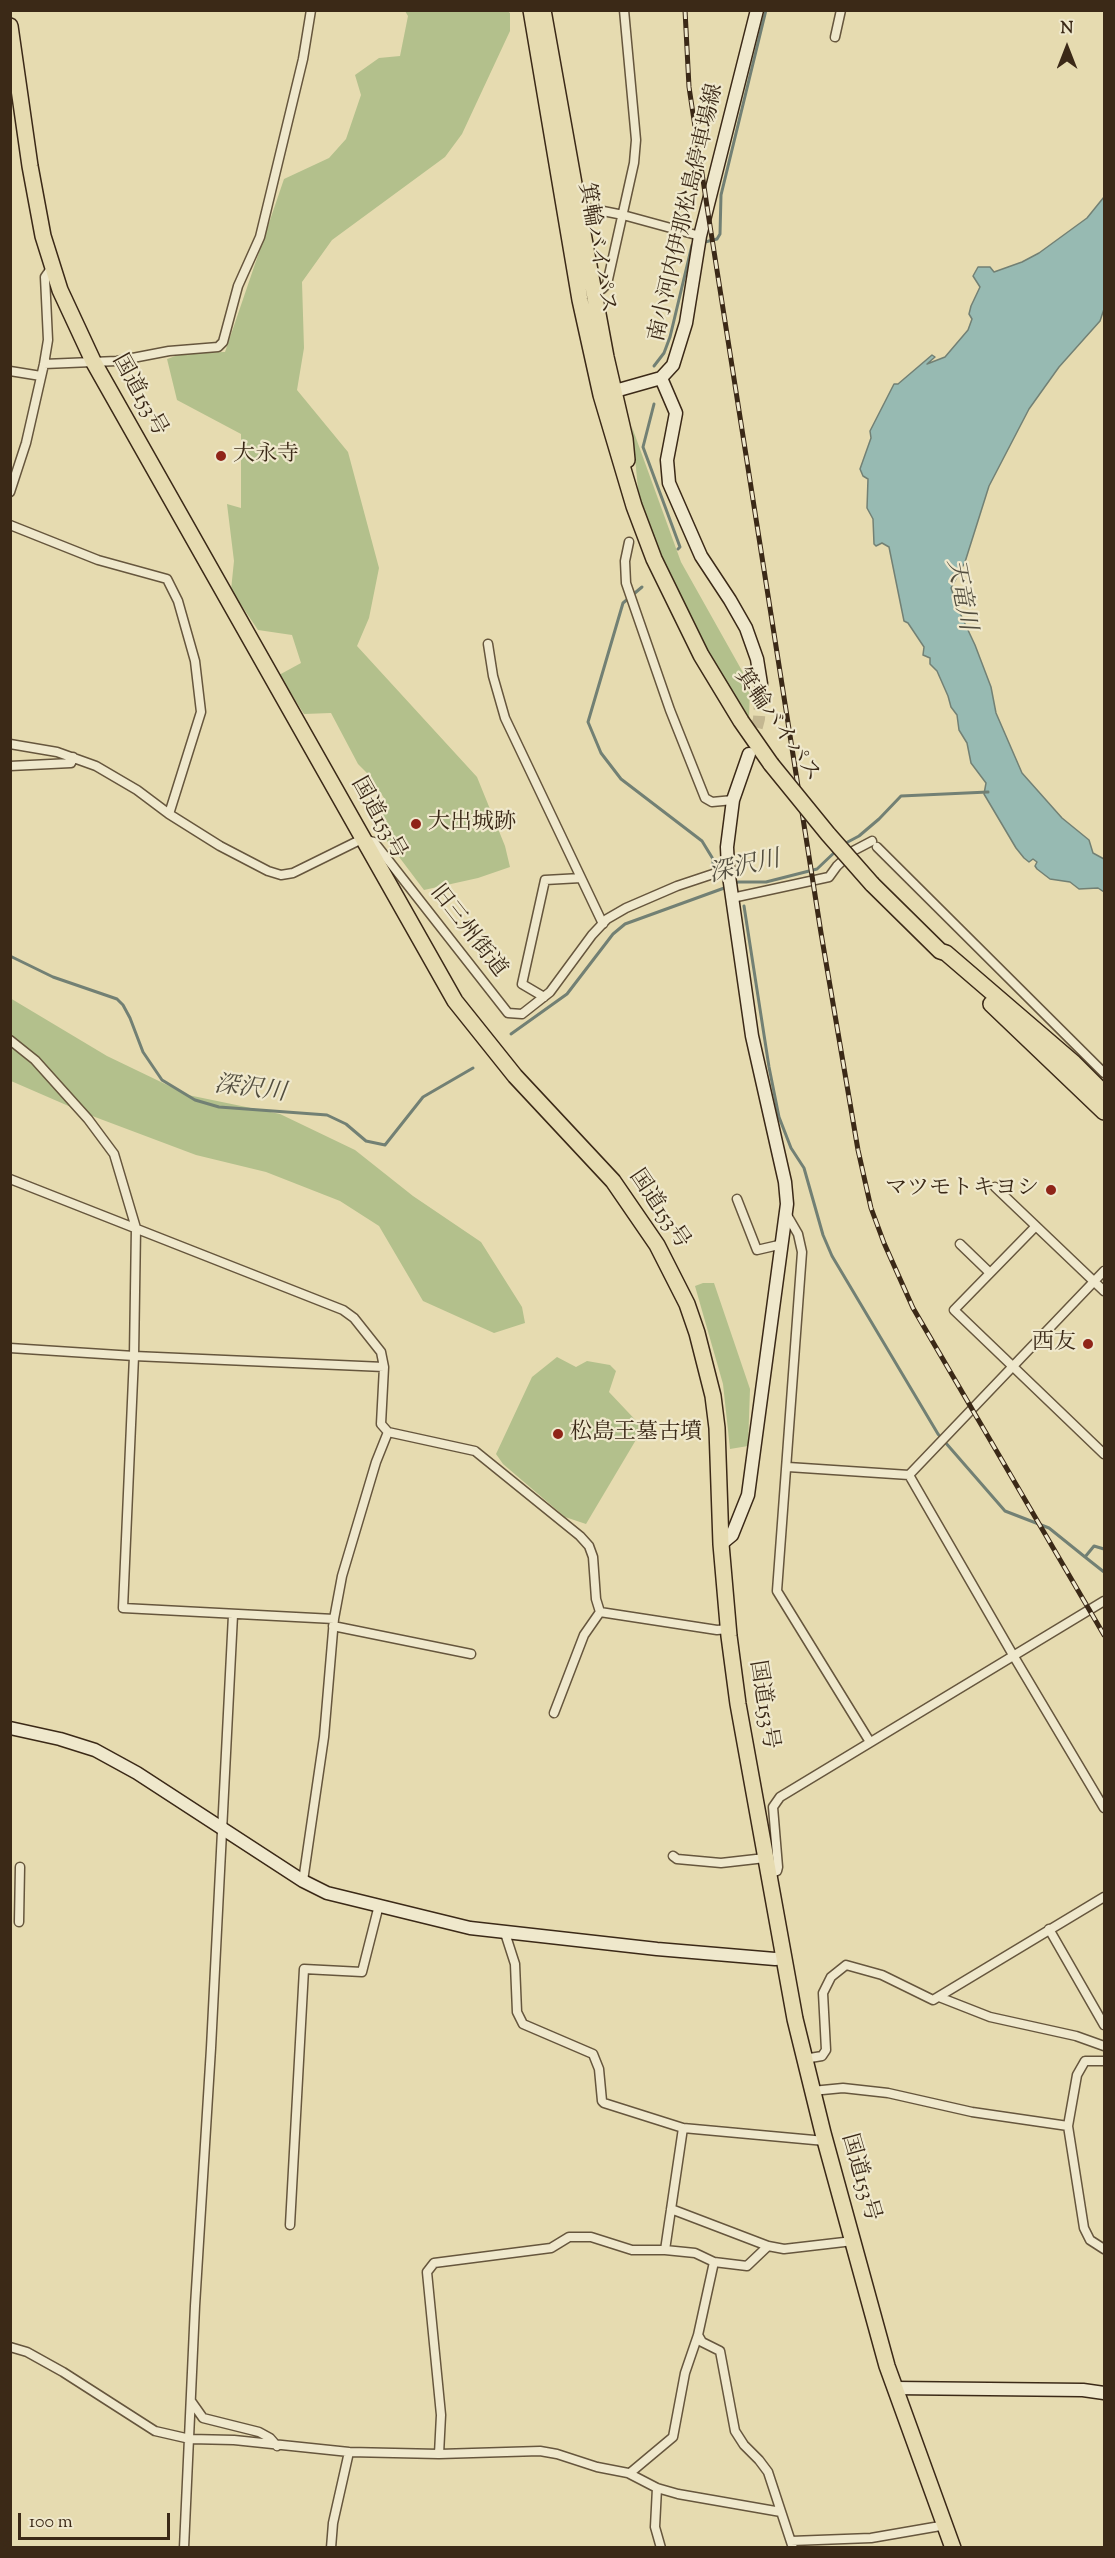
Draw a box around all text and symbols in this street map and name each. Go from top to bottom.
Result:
north arrow [1037,18,1097,78]
text: N [1061,18,1073,41]
street label: 南小河内伊那松島停車場線 [645,81,731,345]
street label: 箕輪バイパス [571,181,619,315]
street label: 国道153号 [105,350,171,442]
place label: 大永寺 [233,443,299,469]
marker: 大永寺 [214,449,228,463]
water label: 天竜川 [938,557,980,633]
street label: 箕輪バイパス [727,664,825,788]
street label: 国道153号 [344,773,410,865]
place label: 大出城跡 [428,811,516,837]
marker: 大出城跡 [409,817,423,831]
water label: 深沢川 [707,847,783,891]
street label: 旧三州街道 [423,881,511,983]
water label: 深沢川 [213,1072,287,1110]
street label: 国道153号 [622,1165,694,1255]
place label: マツモトキヨシ [885,1177,1039,1203]
marker: マツモトキヨシ [1044,1183,1058,1197]
place label: 西友 [1032,1331,1076,1357]
marker: 西友 [1081,1337,1095,1351]
place label: 松島王墓古墳 [570,1421,702,1447]
marker: 松島王墓古墳 [551,1427,565,1441]
street label: 国道153号 [742,1659,782,1751]
street label: 国道153号 [834,2131,884,2225]
scale bar [21,2501,172,2539]
text: 100 m [29,2510,73,2536]

